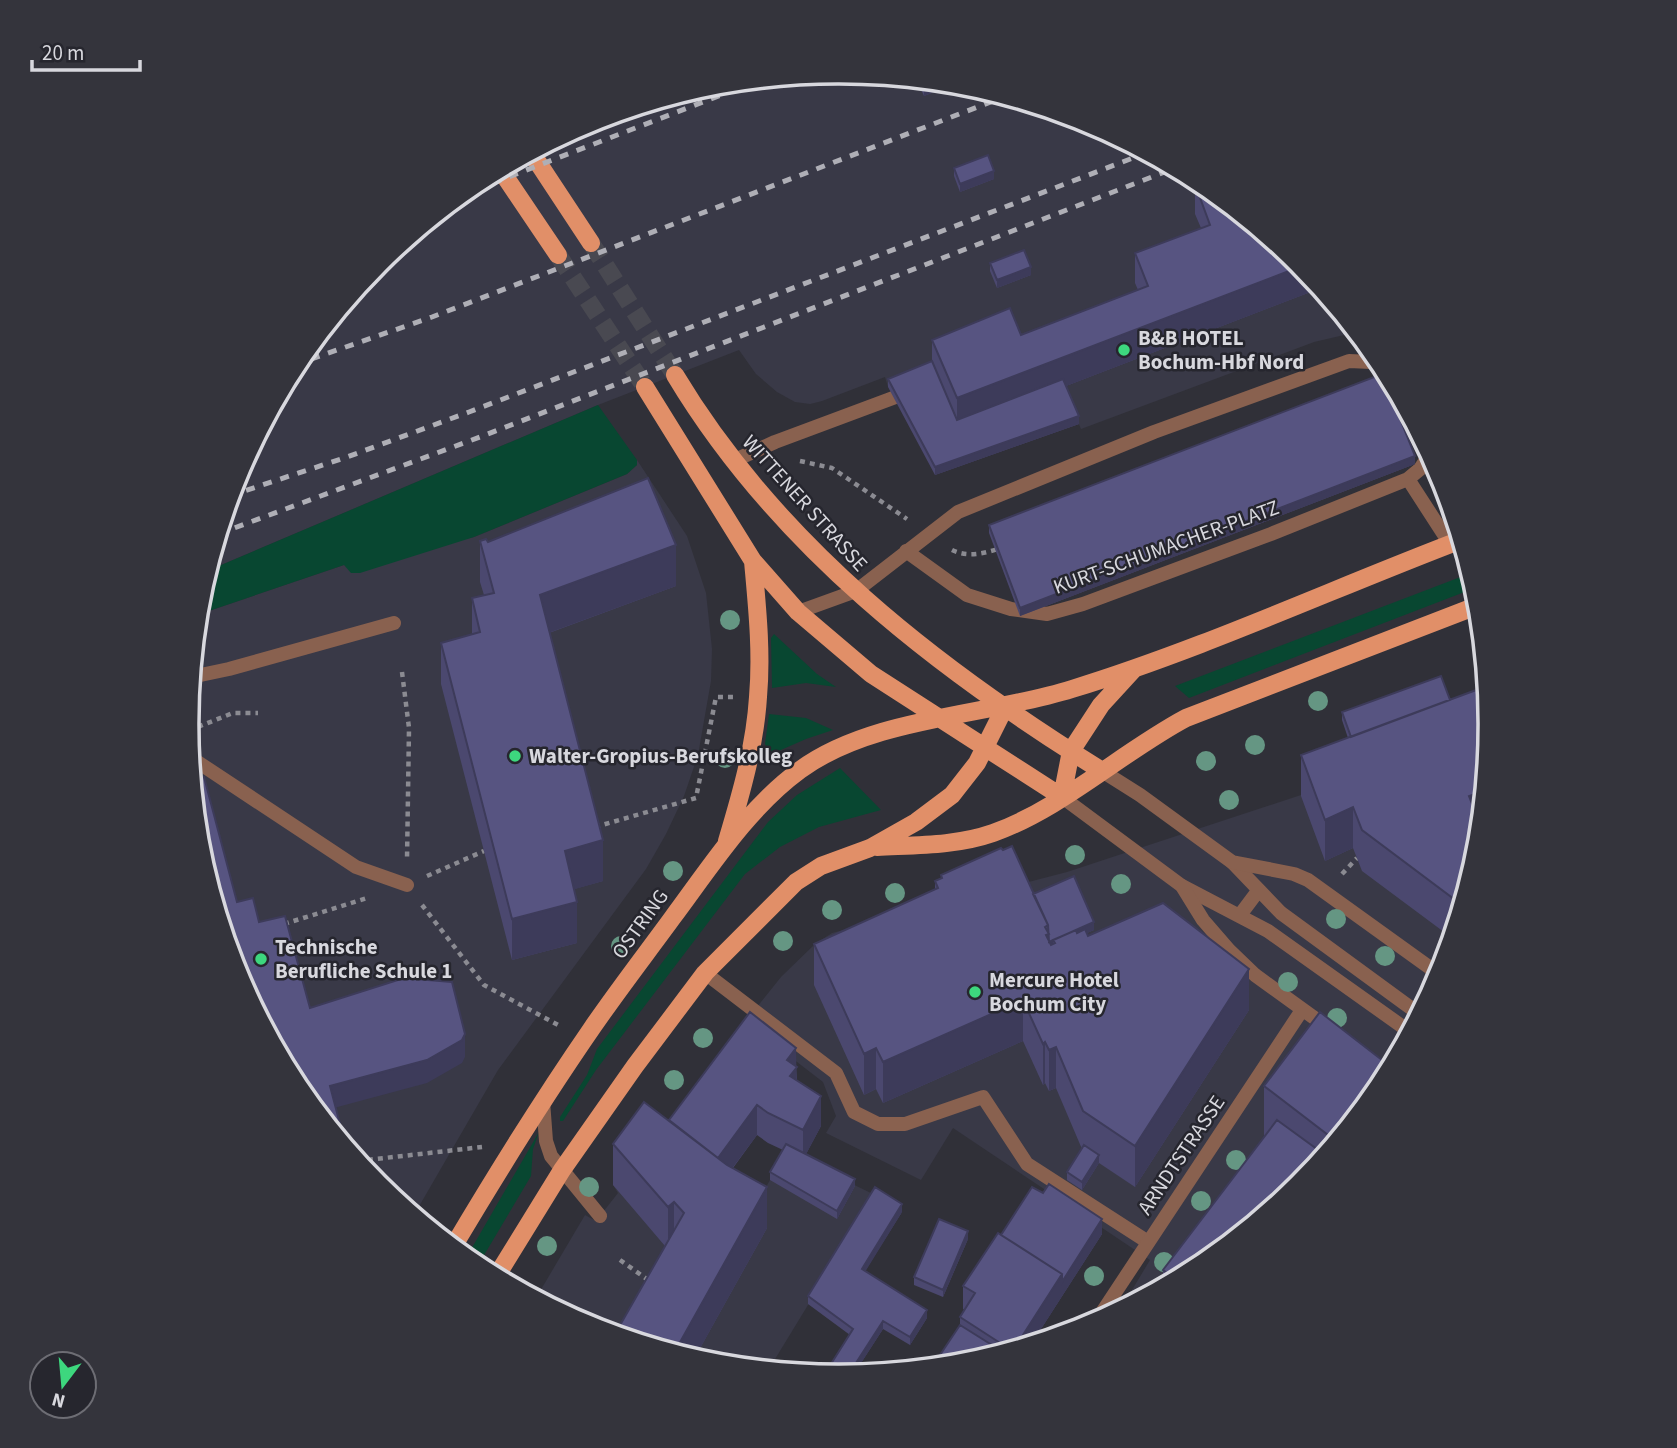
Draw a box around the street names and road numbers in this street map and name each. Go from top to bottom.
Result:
street label: WITTENER STRASSE [735,428,875,578]
street label: KURT-SCHUMACHER-PLATZ [1049,492,1283,602]
street label: OSTRING [604,883,676,965]
street label: ARNDTSTRASSE [1130,1089,1232,1221]

